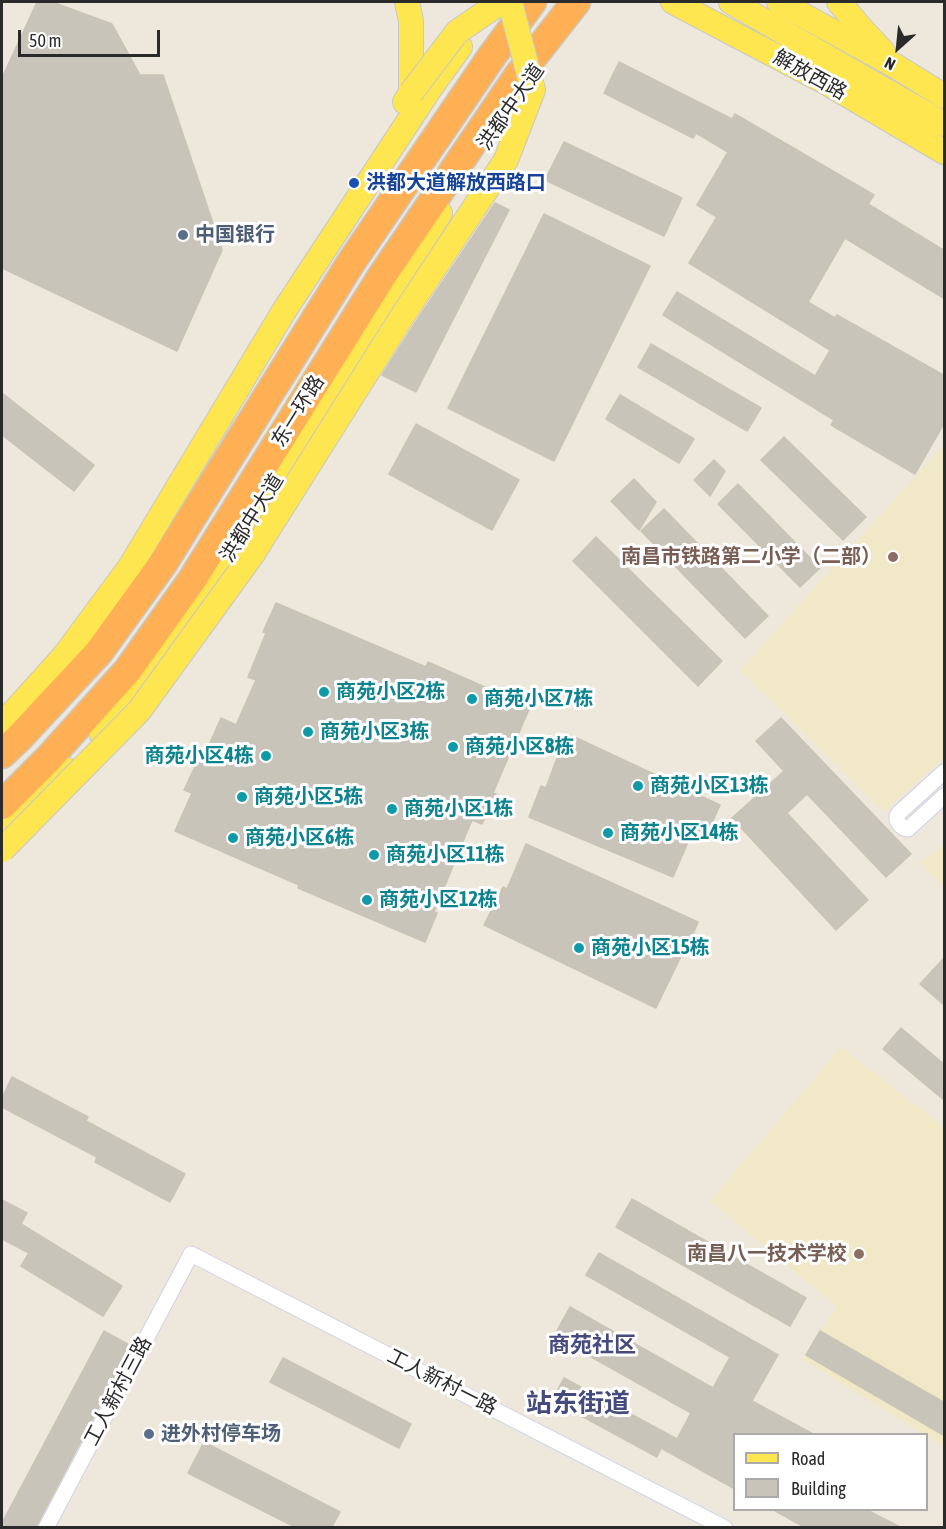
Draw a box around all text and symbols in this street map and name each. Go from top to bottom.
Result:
scale bar [21,18,164,56]
north arrow [868,18,928,78]
text: 50 m [29,30,61,51]
street label: 解放西路 [769,45,851,105]
text: N [882,54,898,74]
street label: 洪都中大道 [472,59,550,155]
place label: 洪都大道解放西路口 [366,171,546,195]
marker: 洪都大道解放西路口 [347,176,361,190]
place label: 中国银行 [195,223,275,247]
marker: 中国银行 [176,228,190,242]
street label: 东一环路 [267,371,329,451]
street label: 洪都中大道 [215,469,289,567]
place label: 南昌市铁路第二小学（二部） [621,545,881,569]
marker: 南昌市铁路第二小学（二部） [886,550,900,564]
place label: 商苑小区2栋 [336,680,445,704]
marker: 商苑小区2栋 [317,685,331,699]
place label: 商苑小区7栋 [484,687,593,711]
marker: 商苑小区7栋 [465,692,479,706]
place label: 商苑小区3栋 [320,720,429,744]
marker: 商苑小区3栋 [301,725,315,739]
place label: 商苑小区8栋 [465,735,574,759]
marker: 商苑小区8栋 [446,740,460,754]
place label: 商苑小区4栋 [145,744,254,768]
marker: 商苑小区4栋 [259,749,273,763]
place label: 商苑小区13栋 [650,774,769,798]
marker: 商苑小区13栋 [631,779,645,793]
place label: 商苑小区5栋 [254,785,363,809]
marker: 商苑小区5栋 [235,790,249,804]
place label: 商苑小区1栋 [404,797,513,821]
marker: 商苑小区1栋 [385,802,399,816]
place label: 商苑小区14栋 [620,821,739,845]
place label: 商苑小区6栋 [245,826,354,850]
marker: 商苑小区14栋 [601,826,615,840]
marker: 商苑小区6栋 [226,831,240,845]
place label: 商苑小区11栋 [386,843,505,867]
marker: 商苑小区11栋 [367,848,381,862]
place label: 商苑小区12栋 [379,888,498,912]
marker: 商苑小区12栋 [360,893,374,907]
place label: 商苑小区15栋 [591,936,710,960]
marker: 商苑小区15栋 [572,941,586,955]
place label: 南昌八一技术学校 [687,1242,847,1266]
marker: 南昌八一技术学校 [852,1247,866,1261]
street label: 工人新村三路 [79,1332,157,1450]
district label: 商苑社区 [548,1332,636,1358]
street label: 工人新村一路 [383,1344,501,1420]
district label: 站东街道 [526,1388,630,1420]
place label: 进外村停车场 [161,1422,281,1446]
marker: 进外村停车场 [142,1427,156,1441]
legend [733,1433,928,1511]
text: Road [791,1448,825,1469]
text: Building [791,1478,846,1499]

